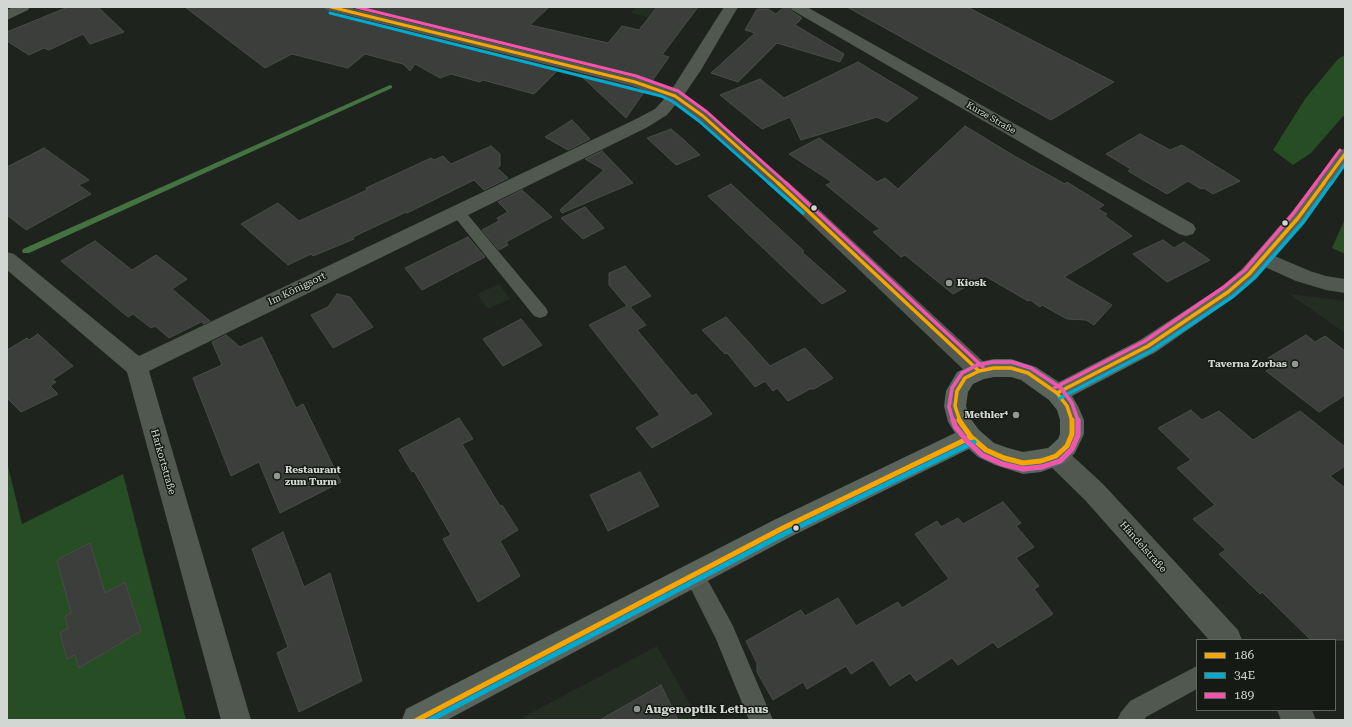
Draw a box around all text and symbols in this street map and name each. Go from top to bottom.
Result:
street label: Kurze Straße [964,100,1018,136]
unlabelled marker [809,203,819,213]
unlabelled marker [1280,218,1290,228]
street label: Im Königsort [266,270,328,308]
place label: Kiosk [957,277,987,289]
marker: Kiosk [944,278,954,288]
place label: Taverna Zorbas [1208,358,1287,370]
marker: Taverna Zorbas [1290,359,1300,369]
place label: Methler⁴ [965,409,1008,421]
marker: Methler⁴ [1011,410,1021,420]
street label: Harkortstraße [148,428,178,496]
place label: Restaurant zum Turm [285,464,341,488]
marker: Restaurant zum Turm [272,471,282,481]
street label: Händelstraße [1117,519,1169,575]
unlabelled marker [791,523,801,533]
legend [1196,639,1336,711]
text: 186 [1234,648,1254,662]
text: 34E [1234,668,1255,682]
text: 189 [1234,688,1254,702]
place label: Augenoptik Lethaus [645,702,769,716]
marker: Augenoptik Lethaus [632,704,642,714]

